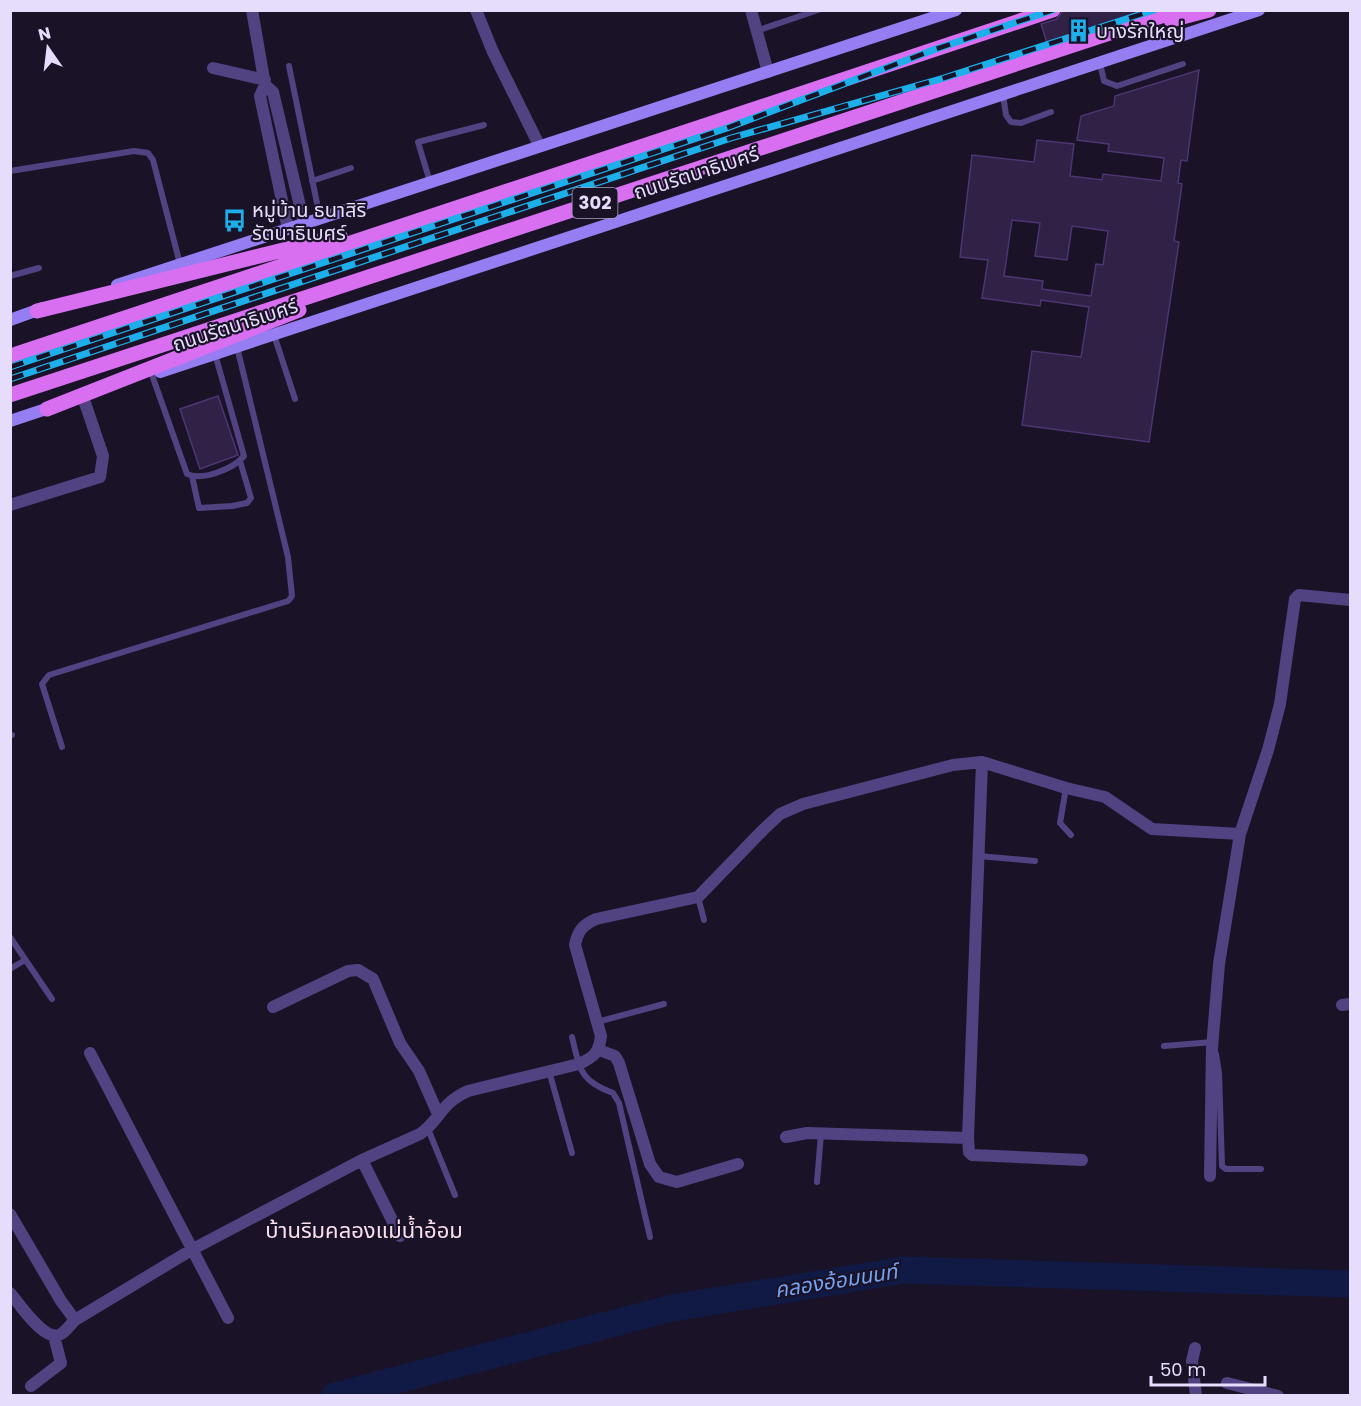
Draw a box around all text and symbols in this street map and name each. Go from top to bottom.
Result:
place label: บางรักใหญ่ [1096,17,1184,45]
north arrow [18,18,78,78]
building icon: บางรักใหญ่ [1065,18,1091,44]
text: N [36,21,53,47]
street label: ถนนรัตนาธิเบศร์ [630,139,763,206]
road number: 302 [572,188,618,218]
place label: หมู่บ้าน ธนาสิริ รัตนาธิเบศร์ [252,196,366,247]
bus stop icon: หมู่บ้าน ธนาสิริ รัตนาธิเบศร์ [221,208,247,234]
street label: ถนนรัตนาธิเบศร์ [169,291,302,358]
district label: บ้านริมคลองแม่น้ำอ้อม [265,1215,463,1246]
water label: คลองอ้อมนนท์ [773,1256,903,1305]
scale bar [1151,1349,1265,1387]
text: 50 m [1160,1357,1206,1382]

